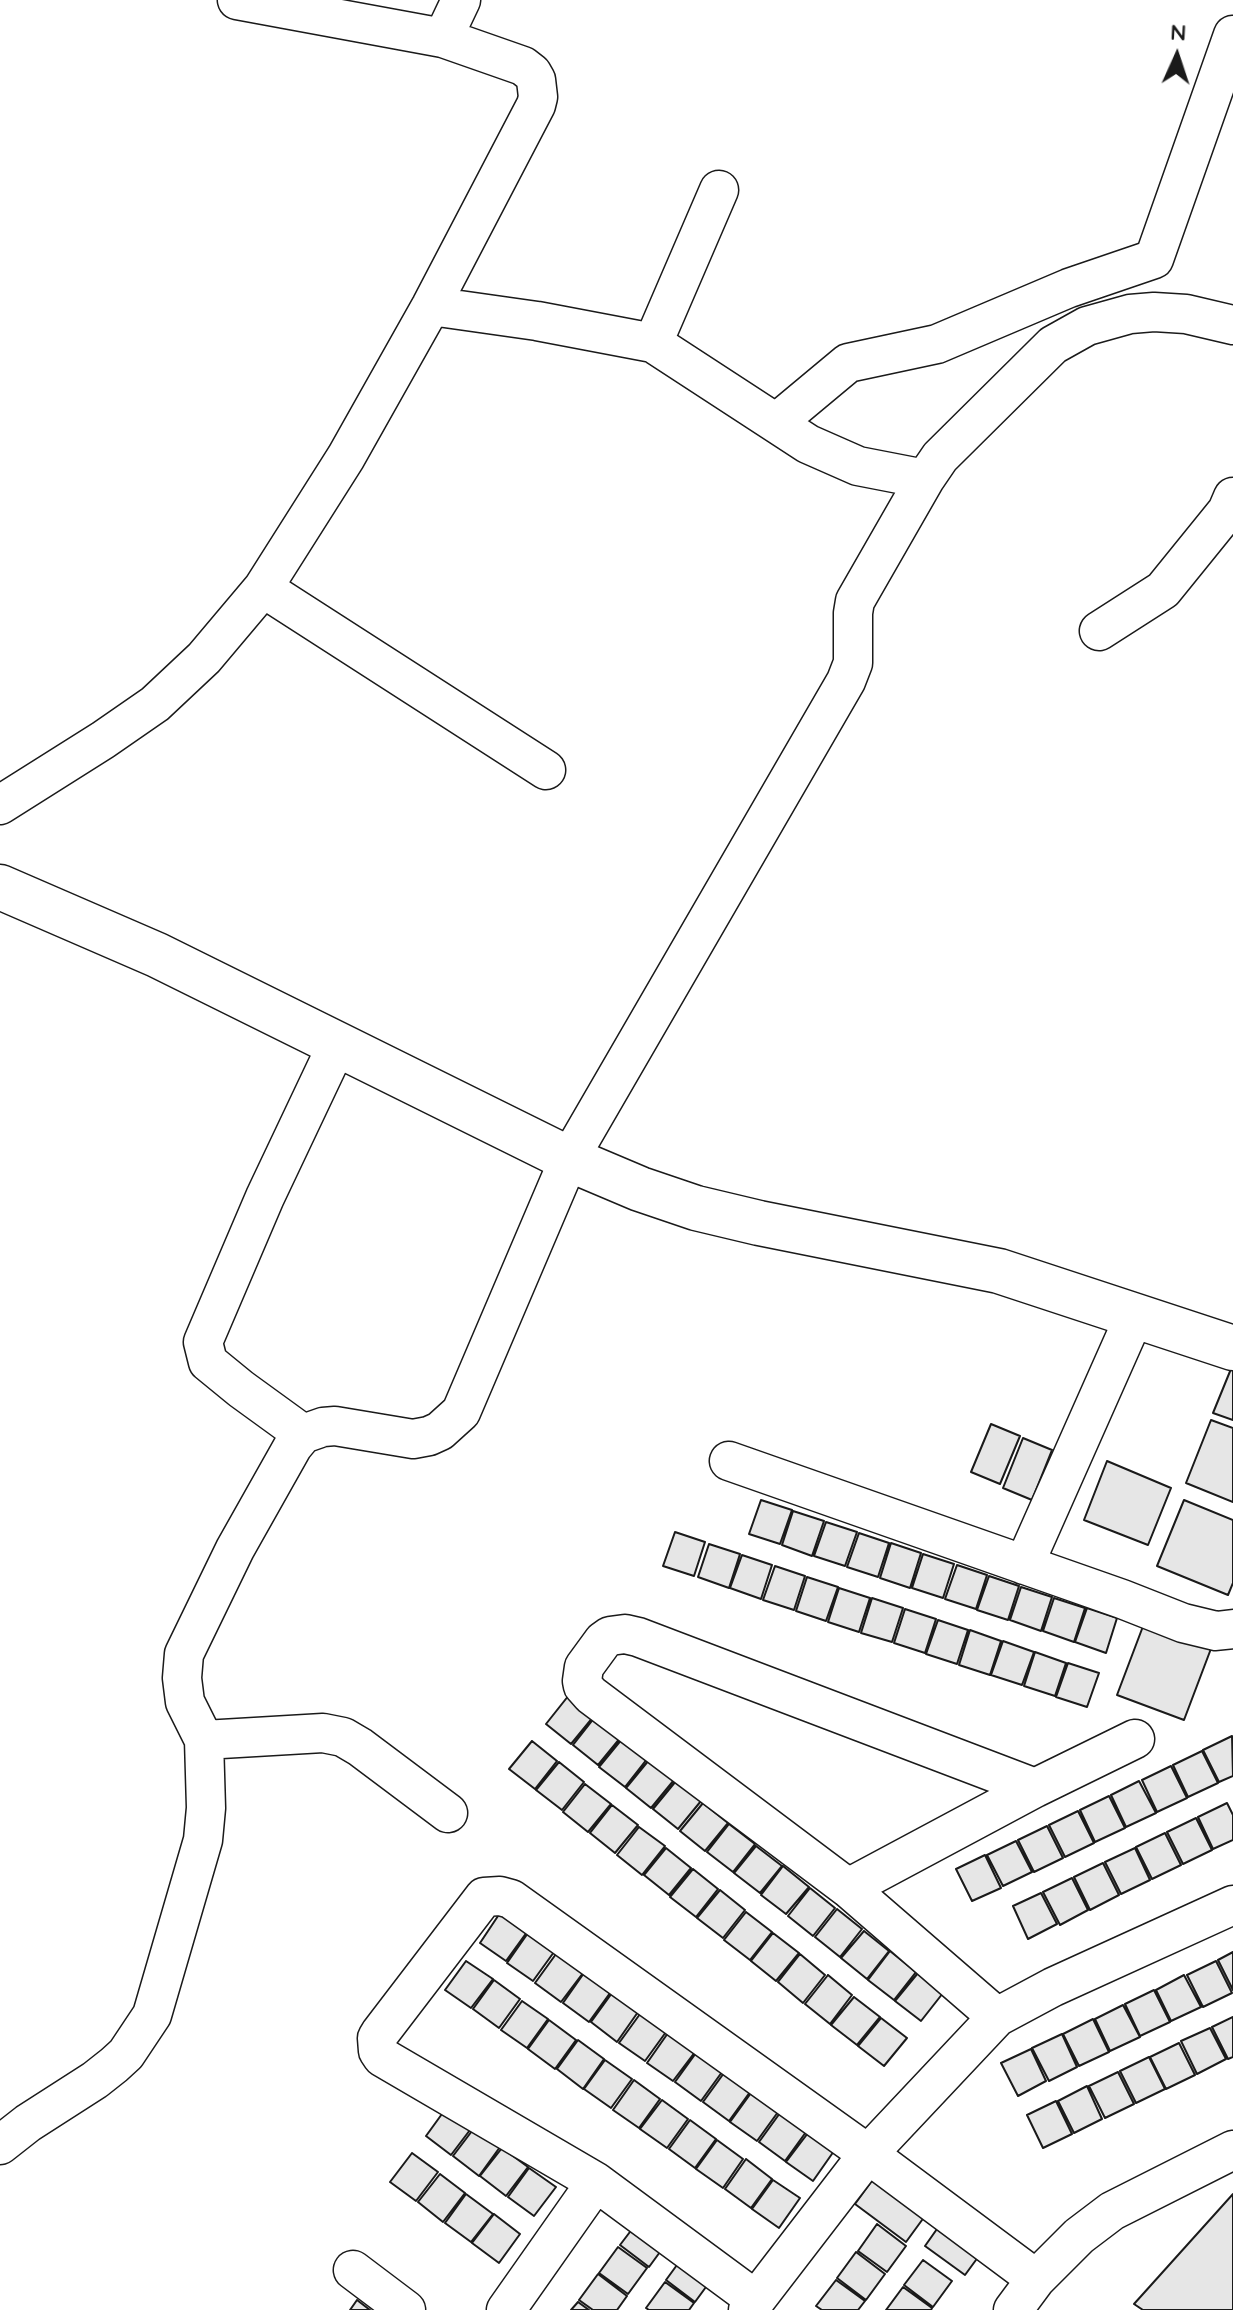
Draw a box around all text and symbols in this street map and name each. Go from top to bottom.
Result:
north arrow [1137,16,1217,96]
text: N [1169,18,1187,46]

